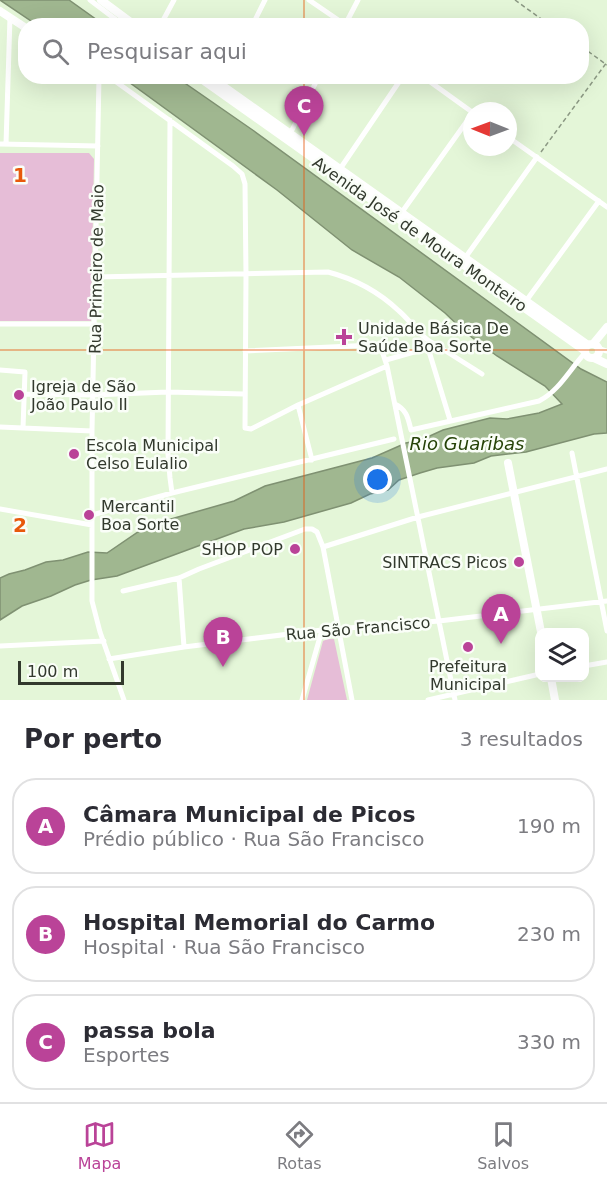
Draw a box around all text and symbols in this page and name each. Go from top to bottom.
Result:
search box [18,18,589,84]
icon: search [39,35,72,68]
text: Pesquisar aqui [87,39,247,64]
pin: C [284,86,324,136]
north arrow [463,102,517,156]
street label: Avenida José de Moura Monteiro [309,153,531,316]
text: 1 [13,163,27,187]
street label: Rua Primeiro de Maio [86,184,107,354]
place label: Unidade Básica De Saúde Boa Sorte [358,319,509,356]
marker: Unidade Básica De Saúde Boa Sorte [335,328,353,346]
place label: Igreja de São João Paulo II [30,377,136,414]
marker: Igreja de São João Paulo II [12,388,26,402]
water label: Rio Guaribas [410,433,524,454]
place label: Escola Municipal Celso Eulalio [86,436,219,473]
marker: Escola Municipal Celso Eulalio [67,447,81,461]
your location [363,465,392,494]
place label: Mercantil Boa Sorte [101,497,179,534]
marker: Mercantil Boa Sorte [82,508,96,522]
text: 2 [13,513,27,537]
place label: SHOP POP [202,540,283,559]
marker: SHOP POP [288,542,302,556]
place label: SINTRACS Picos [382,553,507,572]
marker: SINTRACS Picos [512,555,526,569]
pin: A [482,594,520,644]
street label: Rua São Francisco [285,613,431,644]
pin: B [204,618,242,667]
map controls [535,628,589,682]
button: layers [535,628,589,682]
marker: Prefeitura Municipal [461,640,475,654]
place label: Prefeitura Municipal [429,657,507,694]
scale bar [18,658,124,686]
text: 100 m [27,662,78,681]
text: Por perto [24,724,162,754]
text: 3 resultados [460,727,583,751]
text: Câmara Municipal de Picos [83,802,416,827]
text: A [38,814,53,838]
text: 190 m [517,814,581,838]
text: Prédio público · Rua São Francisco [83,827,424,851]
text: Hospital Memorial do Carmo [83,910,435,935]
text: B [38,922,53,946]
text: 230 m [517,922,581,946]
text: Hospital · Rua São Francisco [83,935,365,959]
text: passa bola [83,1018,216,1043]
text: C [38,1030,53,1054]
text: 330 m [517,1030,581,1054]
text: Esportes [83,1043,170,1067]
tab: Mapa [78,1118,121,1173]
tab: Rotas [277,1118,322,1173]
tab: Salvos [477,1118,529,1173]

